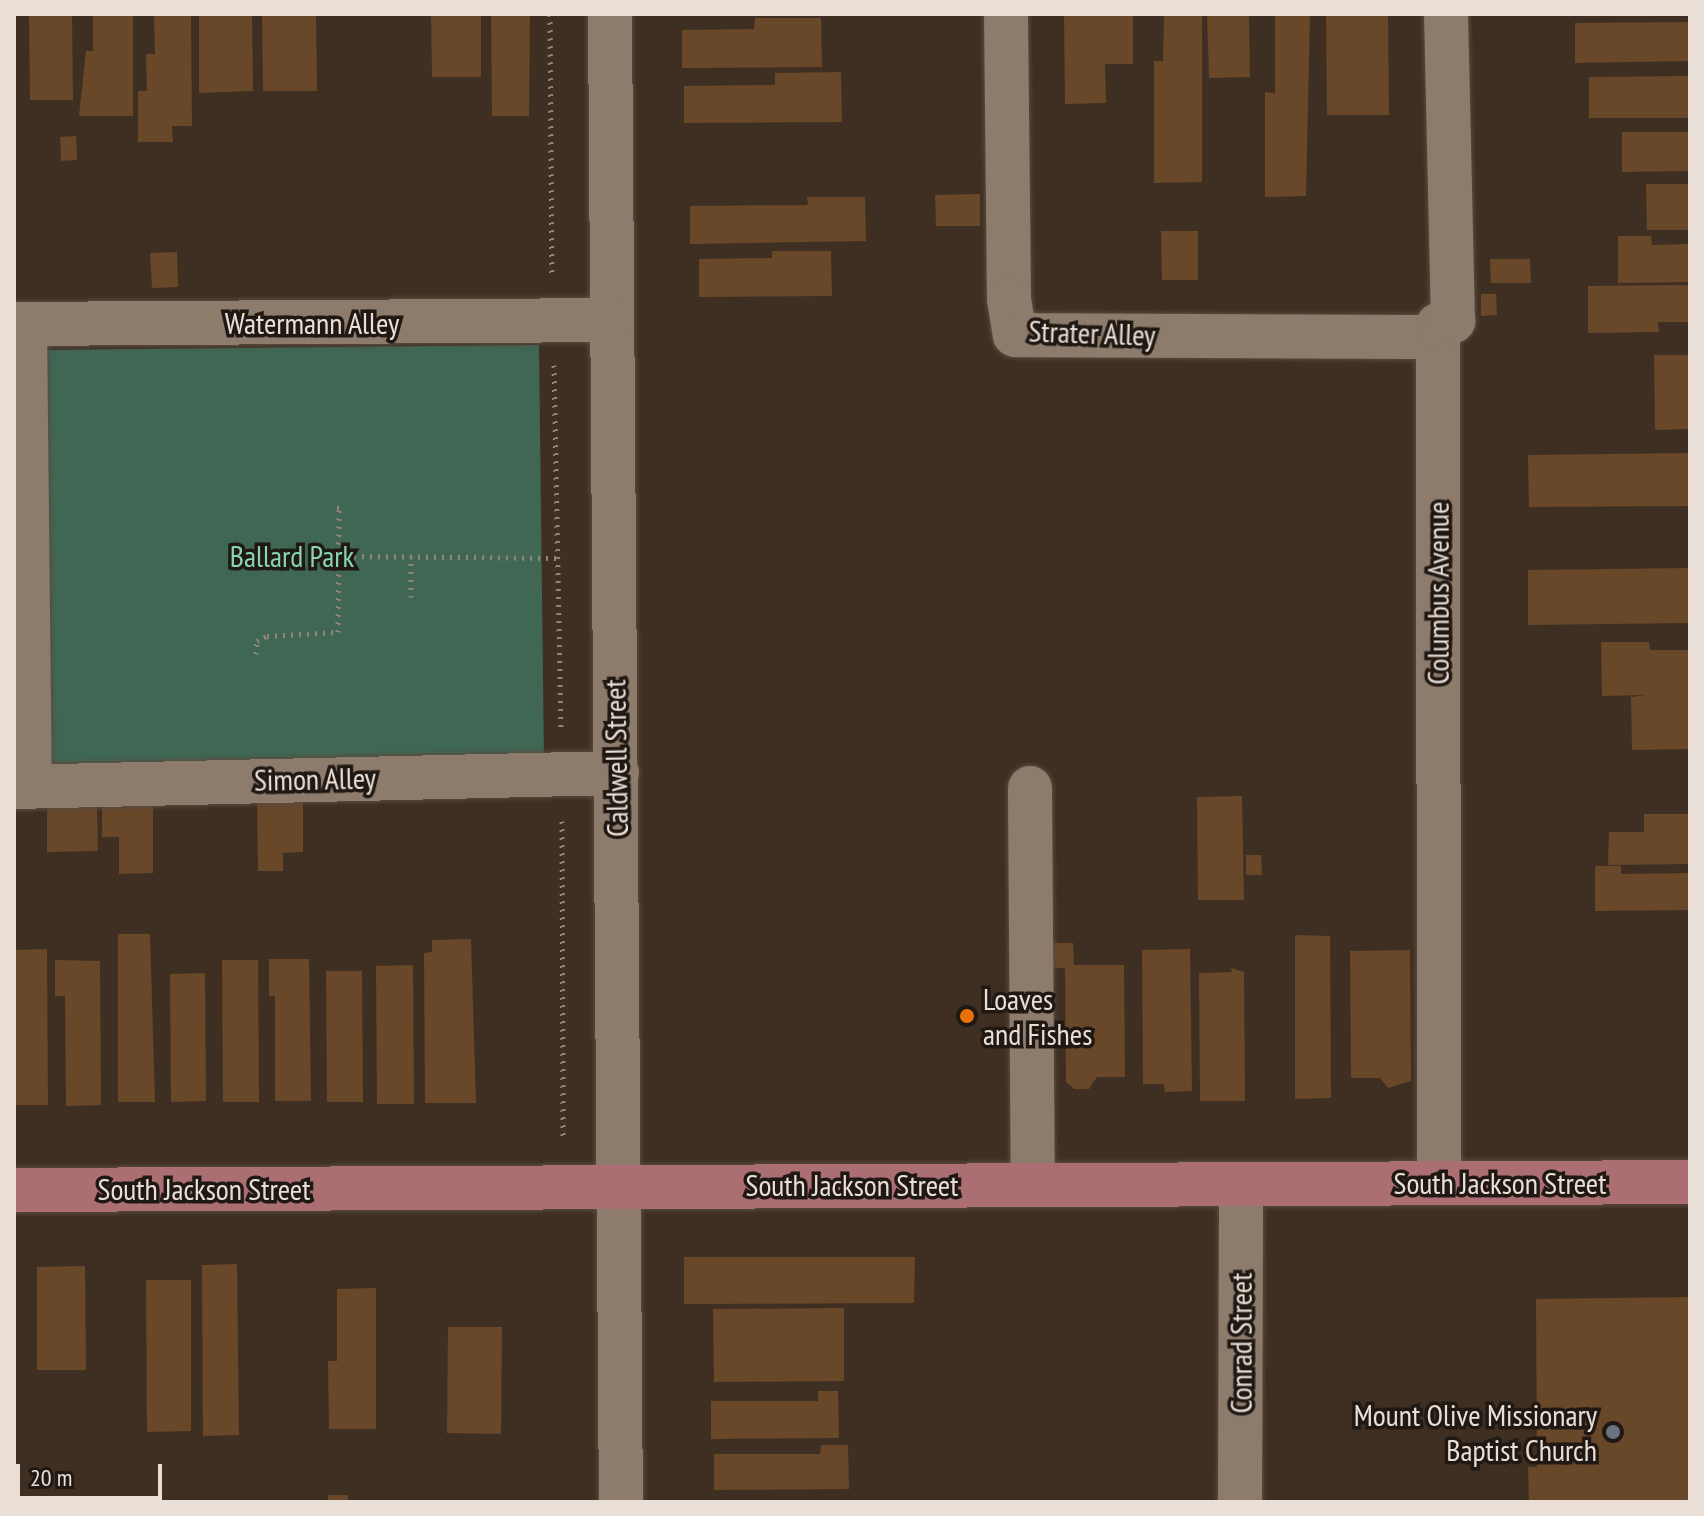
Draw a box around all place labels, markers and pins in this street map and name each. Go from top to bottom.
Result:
place label: Loaves and Fishes [983,981,1092,1052]
marker: Loaves and Fishes [958,1007,976,1025]
place label: Mount Olive Missionary Baptist Church [1354,1397,1597,1468]
marker: Mount Olive Missionary Baptist Church [1604,1423,1622,1441]

